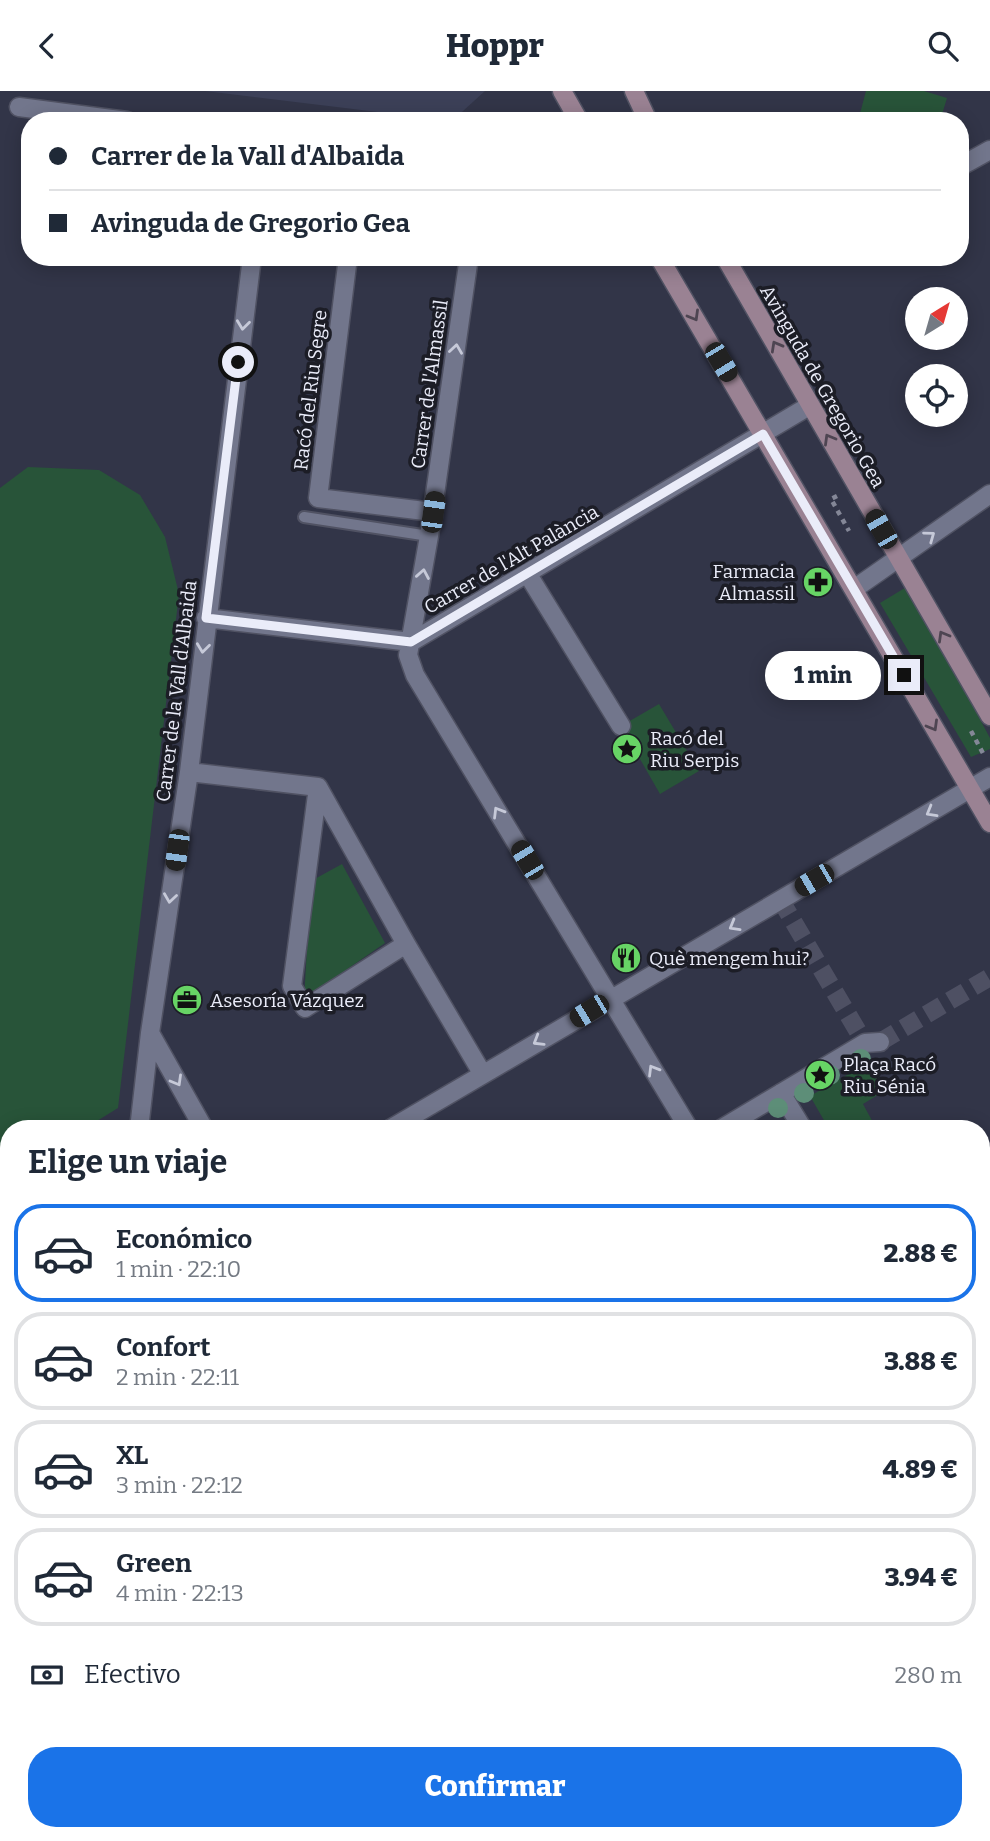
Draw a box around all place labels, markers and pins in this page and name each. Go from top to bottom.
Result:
place label: Farmacia Almassil [713,560,796,605]
pharmacy icon: Farmacia Almassil [801,565,835,599]
place label: Racó del Riu Serpis [650,727,739,772]
place icon: Racó del Riu Serpis [610,732,644,766]
restaurant icon: Què mengem hui? [609,941,643,975]
place label: Què mengem hui? [649,947,810,970]
office icon: Asesoría Vázquez [170,983,204,1017]
place label: Asesoría Vázquez [210,989,364,1012]
place label: Plaça Racó Riu Sénia [843,1053,936,1098]
place icon: Plaça Racó Riu Sénia [803,1058,837,1092]

